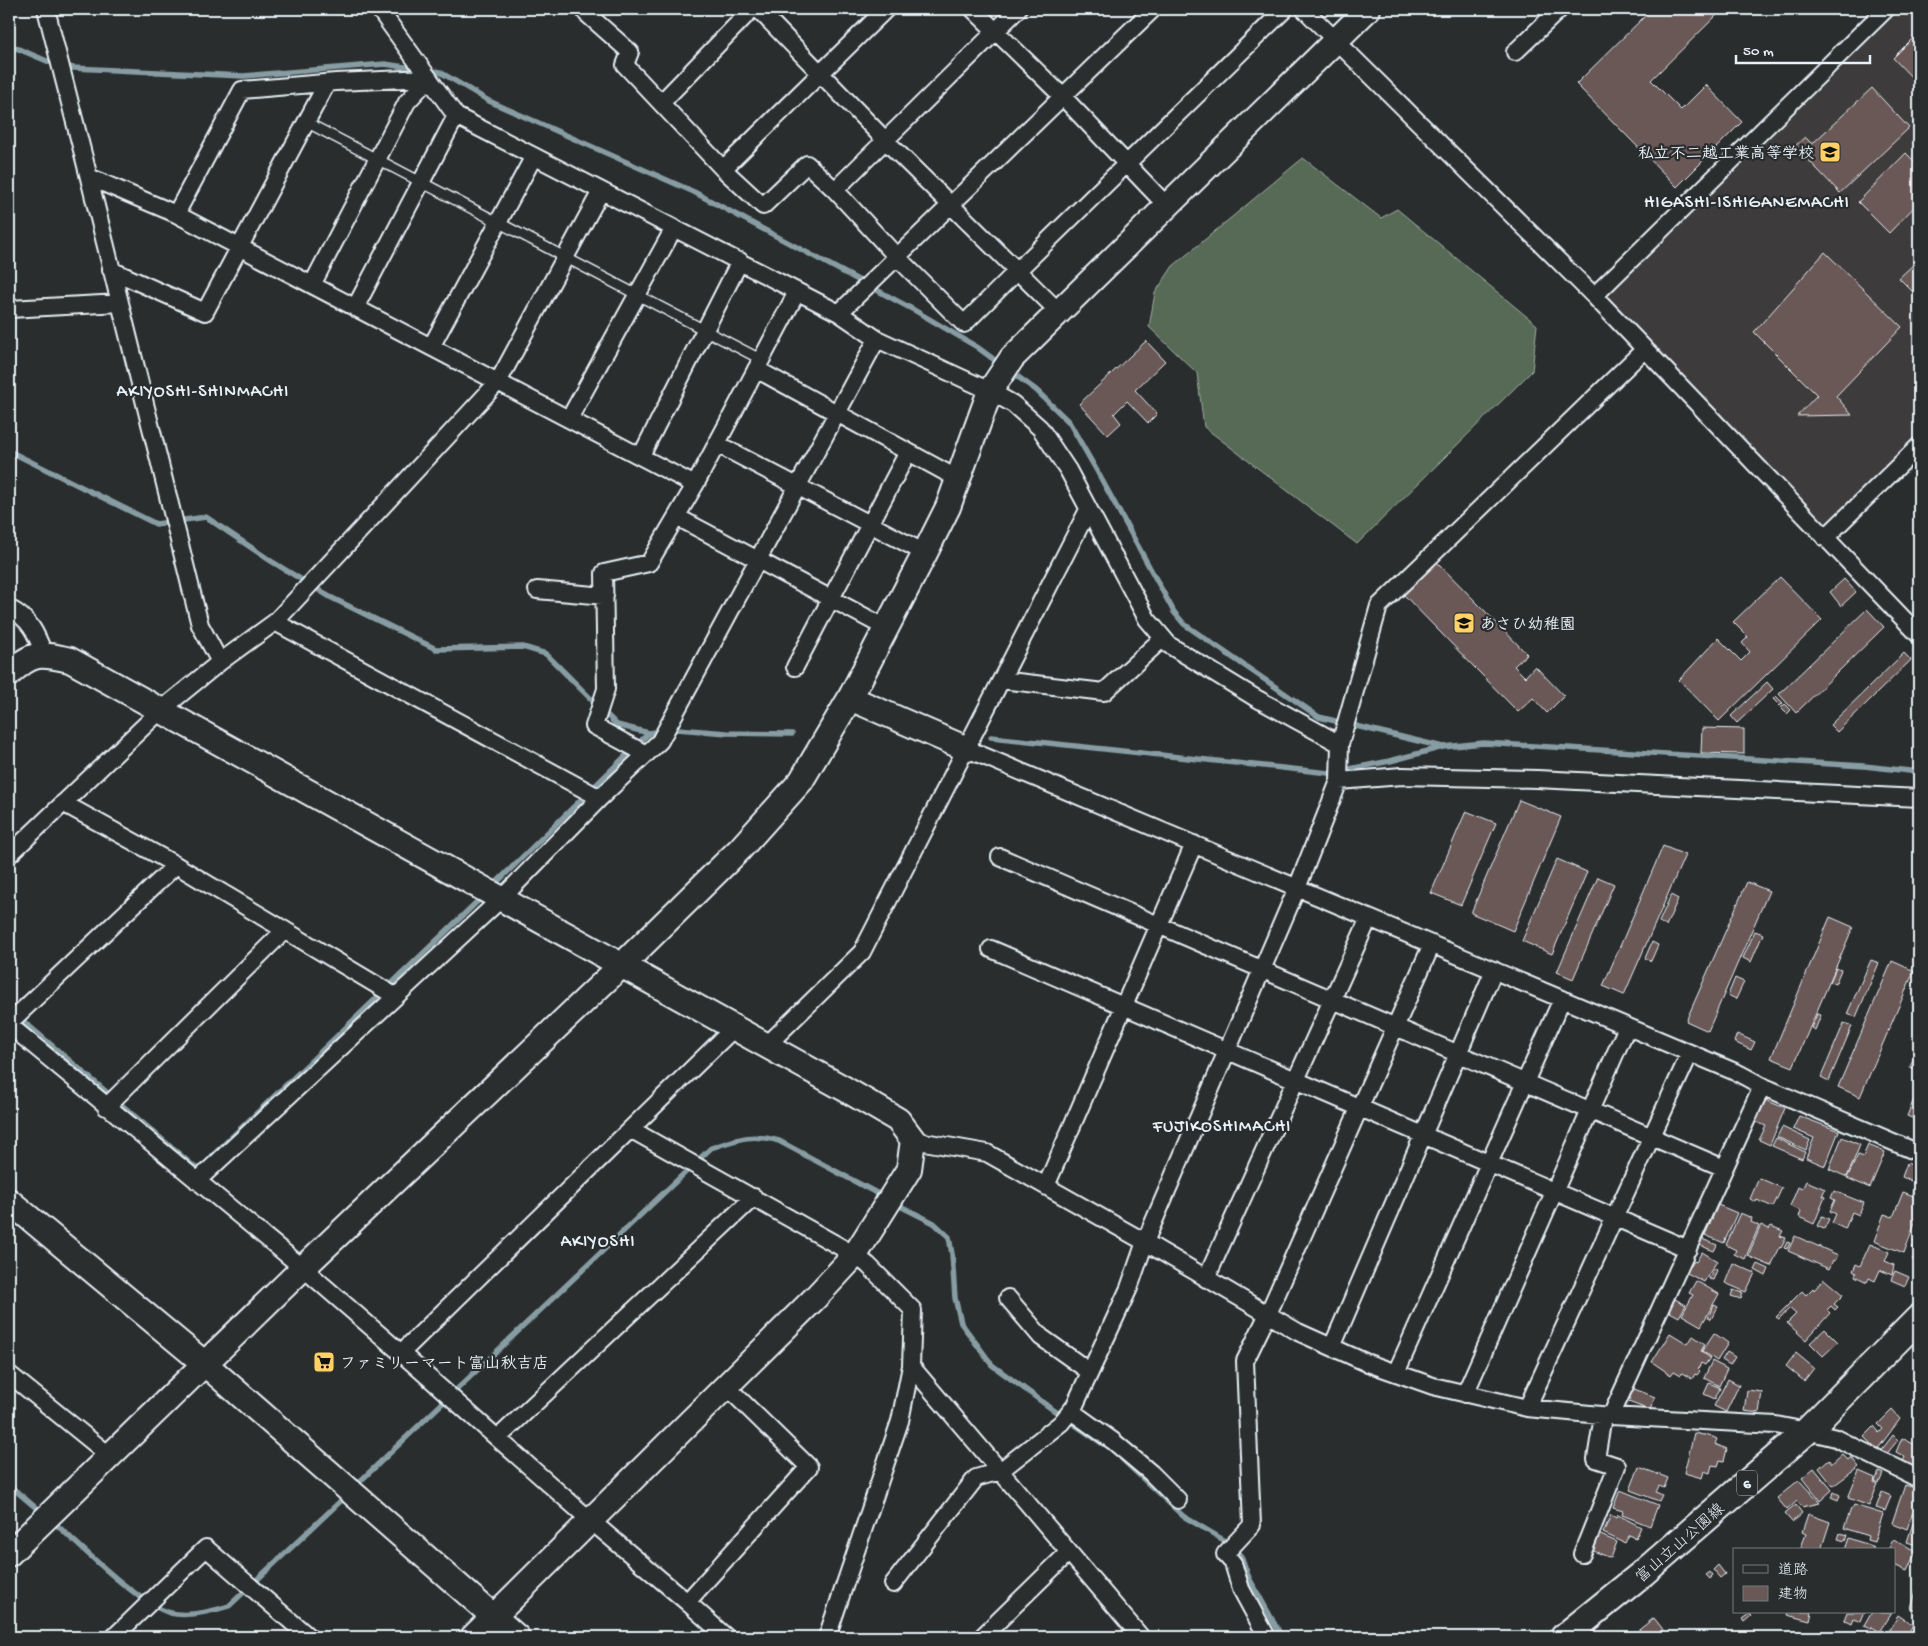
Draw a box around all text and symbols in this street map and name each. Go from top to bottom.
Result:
scale bar [1736,32,1869,64]
text: 50 m [1743,43,1774,61]
school or university icon: 私立不二越工業高等学校 [1818,140,1842,164]
place label: 私立不二越工業高等学校 [1638,144,1814,165]
district label: HIGASHI-ISHIGANEMACHI [1644,193,1850,214]
district label: AKIYOSHI-SHINMACHI [117,382,289,403]
school or university icon: あさひ幼稚園 [1452,611,1476,635]
place label: あさひ幼稚園 [1480,615,1576,636]
district label: FUJIKOSHIMACHI [1152,1117,1291,1138]
district label: AKIYOSHI [561,1232,636,1253]
supermarket icon: ファミリーマート富山秋吉店 [312,1350,336,1374]
place label: ファミリーマート富山秋吉店 [340,1354,549,1375]
road number: 6 [1737,1470,1757,1496]
street label: 富山立山公園線 [1631,1499,1730,1589]
legend [1733,1548,1896,1614]
text: 道路 [1778,1562,1808,1580]
text: 建物 [1778,1586,1808,1604]

